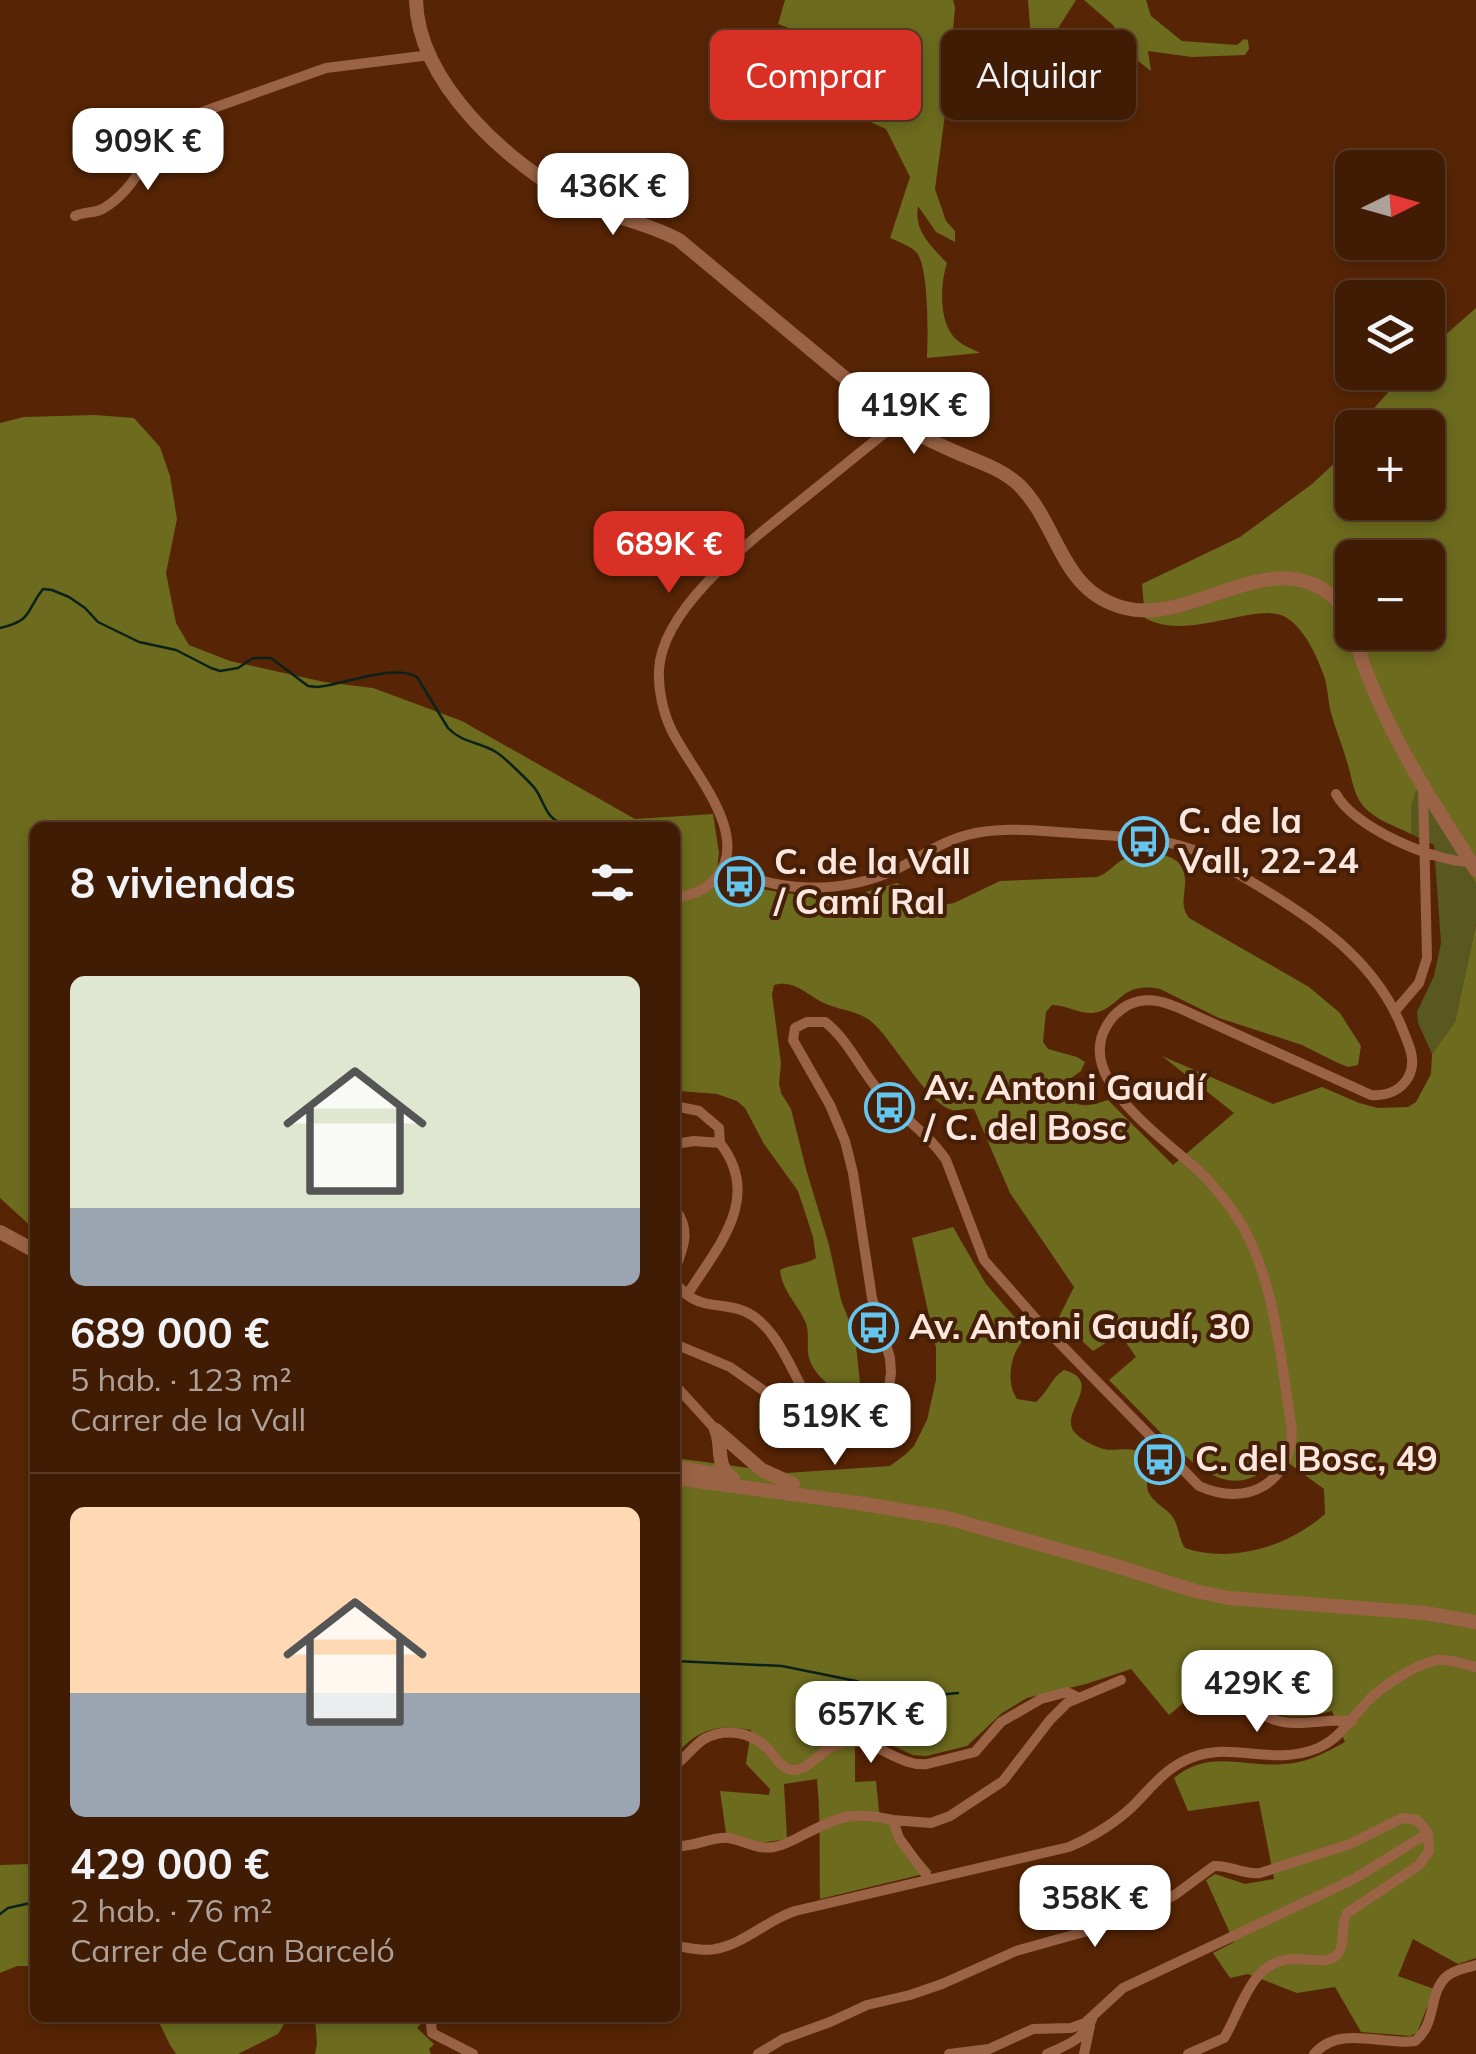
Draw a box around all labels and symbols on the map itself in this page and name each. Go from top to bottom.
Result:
pin: 909K € [67,108,229,193]
north arrow [1335,150,1445,260]
pin: 436K € [532,153,694,238]
pin: 419K € [833,372,995,457]
pin: 689K € [588,511,750,596]
place label: C. de la Vall, 22-24 [1177,798,1359,882]
bus stop icon: C. de la Vall, 22-24 [1117,815,1169,867]
place label: C. de la Vall / Camí Ral [773,839,971,923]
bus stop icon: C. de la Vall / Camí Ral [713,856,765,908]
place label: Av. Antoni Gaudí / C. del Bosc [923,1065,1208,1149]
bus stop icon: Av. Antoni Gaudí / C. del Bosc [863,1082,915,1134]
bus stop icon: Av. Antoni Gaudí, 30 [848,1301,900,1353]
place label: Av. Antoni Gaudí, 30 [909,1304,1250,1348]
pin: 519K € [754,1383,916,1468]
bus stop icon: C. del Bosc, 49 [1134,1433,1186,1485]
place label: C. del Bosc, 49 [1195,1436,1438,1480]
pin: 429K € [1176,1650,1338,1735]
pin: 657K € [790,1681,952,1766]
pin: 358K € [1014,1865,1176,1950]

